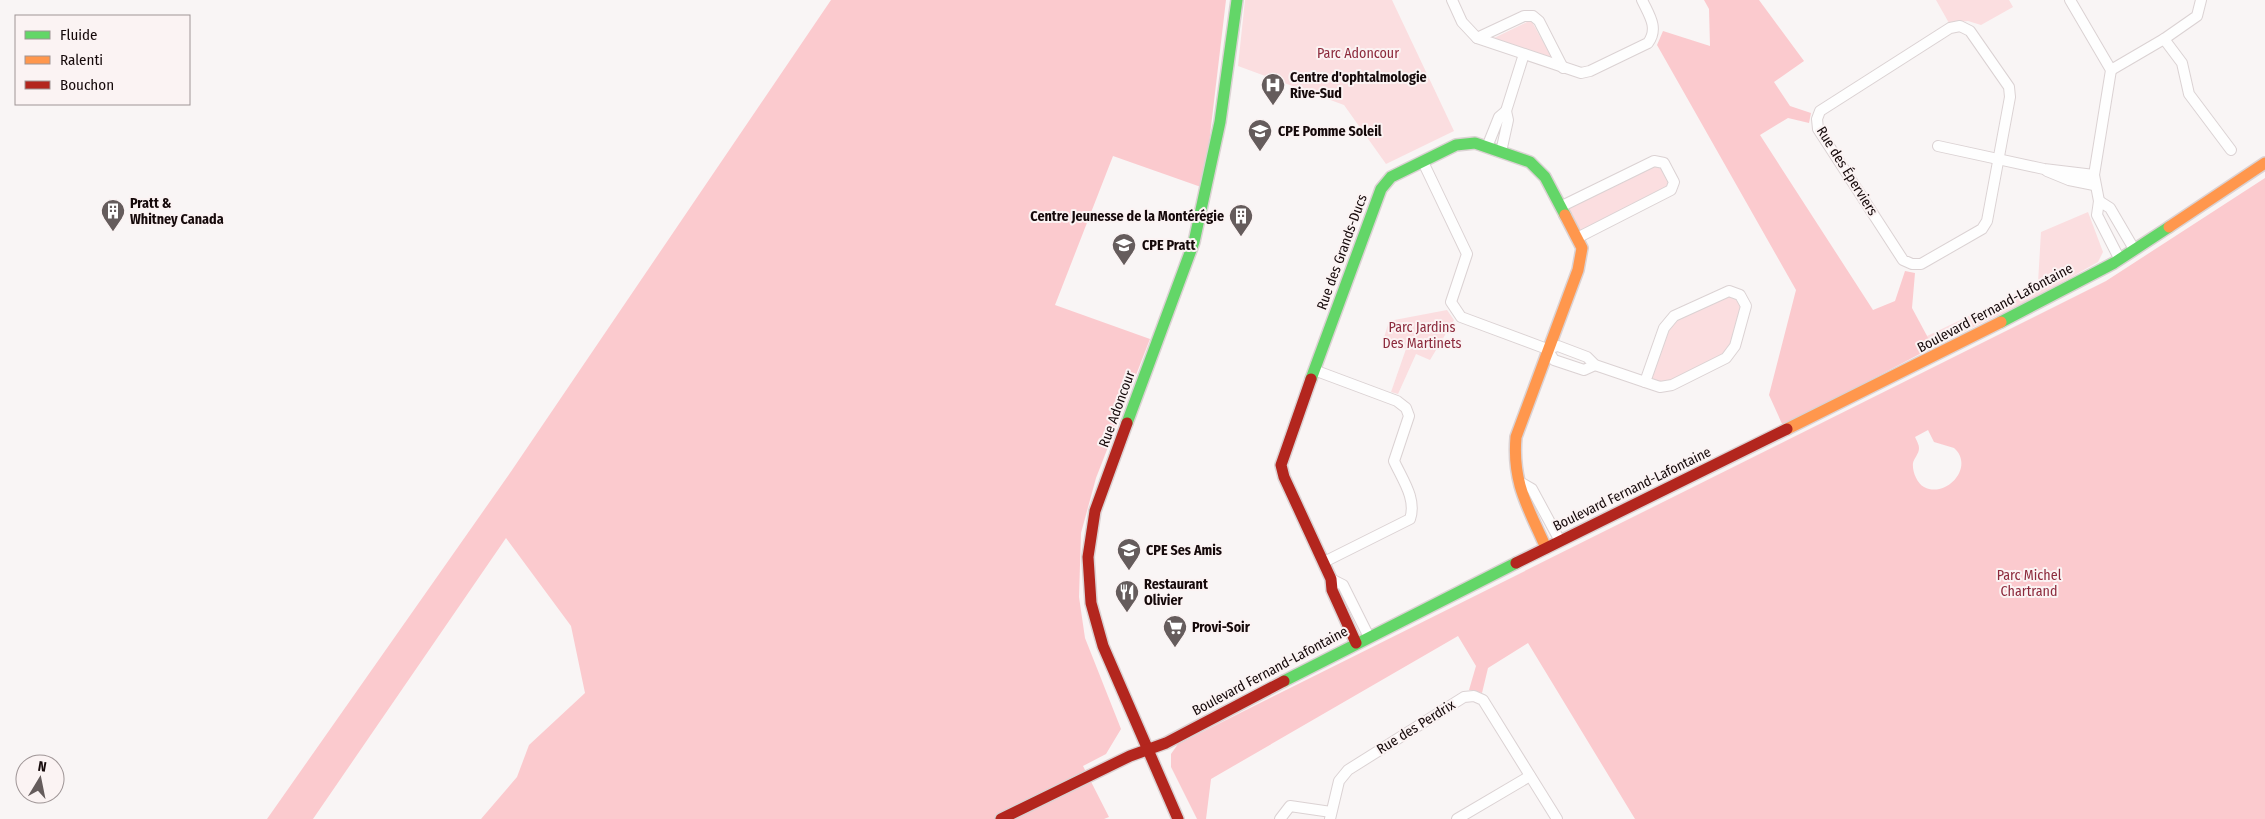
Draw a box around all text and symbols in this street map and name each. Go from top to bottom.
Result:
legend [15,15,190,105]
text: Fluide [60,26,97,44]
park label: Parc Adoncour [1317,45,1399,62]
text: Ralenti [60,51,103,69]
place label: Centre d'ophtalmologie Rive-Sud [1290,69,1427,102]
hospital icon: Centre d'ophtalmologie Rive-Sud [1260,72,1286,106]
text: Bouchon [60,76,114,94]
school or university icon: CPE Pomme Soleil [1247,118,1273,152]
place label: CPE Pomme Soleil [1278,123,1382,140]
street label: Rue des Éperviers [1813,123,1882,219]
street label: Rue des Grands-Ducs [1313,192,1371,312]
place label: Pratt & Whitney Canada [130,195,224,228]
building icon: Pratt & Whitney Canada [100,198,126,232]
building icon: Centre Jeunesse de la Montérégie [1228,203,1254,237]
place label: Centre Jeunesse de la Montérégie [1030,208,1224,225]
school or university icon: CPE Pratt [1111,232,1137,266]
place label: CPE Pratt [1142,237,1196,254]
street label: Boulevard Fernand-Lafontaine [1914,260,2076,356]
park label: Parc Jardins Des Martinets [1383,319,1462,352]
street label: Rue Adoncour [1095,368,1139,450]
street label: Boulevard Fernand-Lafontaine [1550,443,1714,535]
school or university icon: CPE Ses Amis [1116,537,1142,571]
place label: CPE Ses Amis [1146,542,1222,559]
park label: Parc Michel Chartrand [1997,567,2062,600]
place label: Restaurant Olivier [1144,576,1209,609]
restaurant icon: Restaurant Olivier [1114,579,1140,613]
supermarket icon: Provi-Soir [1162,614,1188,648]
place label: Provi-Soir [1192,619,1251,636]
street label: Boulevard Fernand-Lafontaine [1189,623,1351,719]
street label: Rue des Perdrix [1374,696,1459,758]
north arrow [15,754,65,804]
text: N [37,758,48,776]

